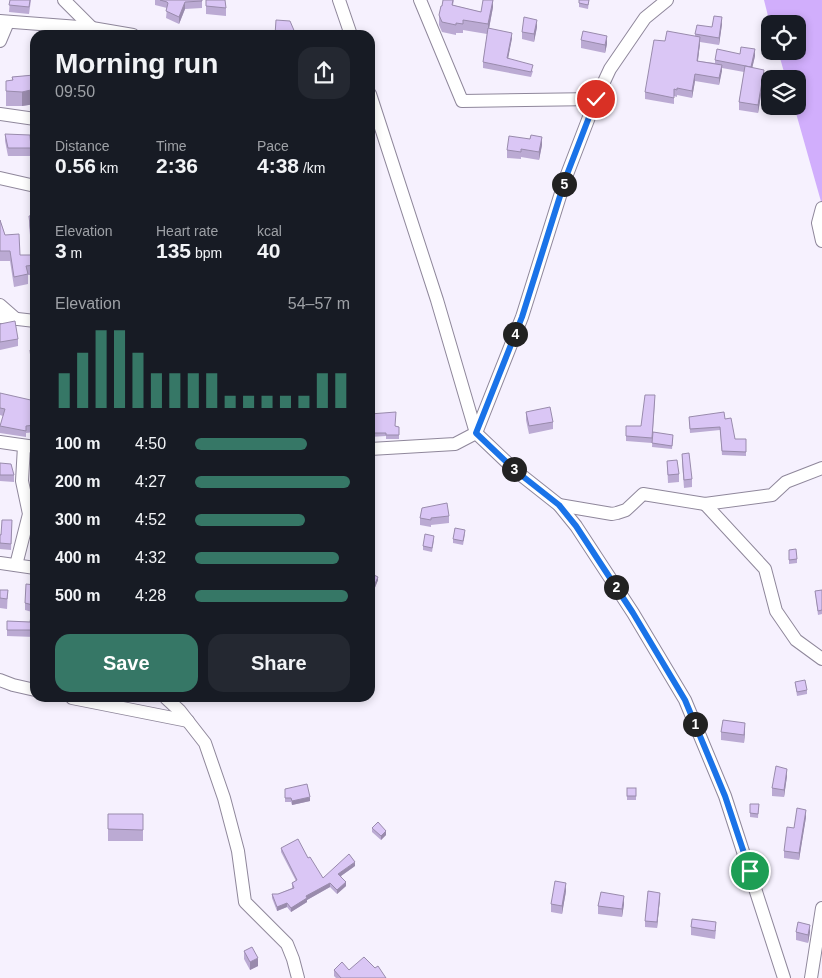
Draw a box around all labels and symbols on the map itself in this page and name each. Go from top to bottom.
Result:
pin [575,78,617,120]
pin: 5 [552,172,576,196]
pin: 4 [502,322,528,346]
pin: 3 [502,456,526,482]
pin: 2 [604,574,628,600]
pin: 1 [682,712,708,736]
pin [729,850,771,892]

